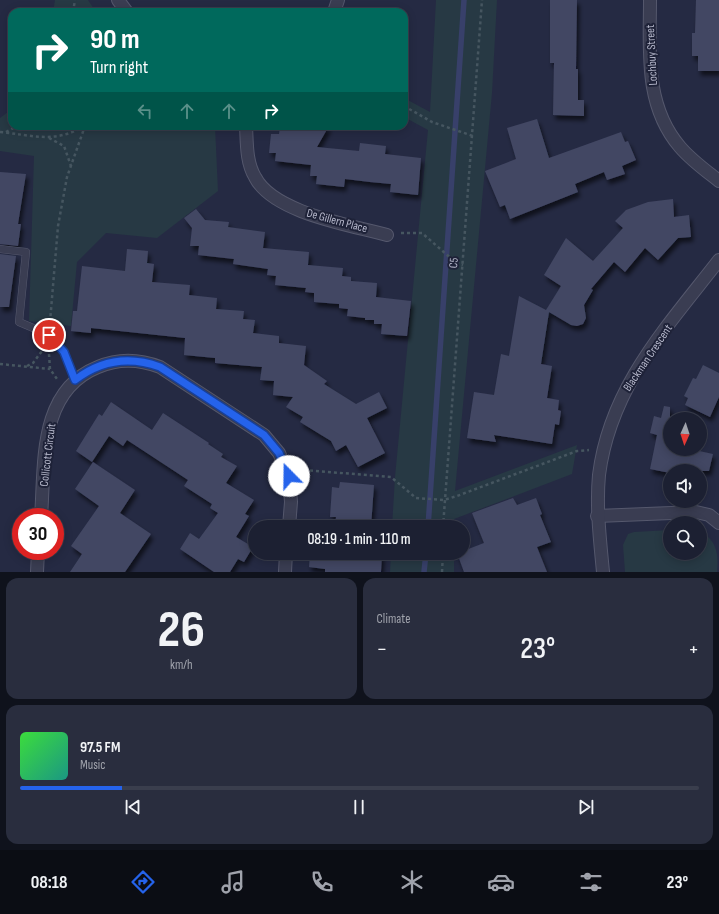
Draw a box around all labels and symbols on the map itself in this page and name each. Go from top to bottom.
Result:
street label: Lochbuy Street [643,24,661,86]
street label: De Gillern Place [305,206,369,236]
street label: C5 [446,257,462,269]
pin [32,318,66,352]
street label: Blackman Crescent [620,321,676,394]
north arrow [663,412,707,456]
street label: Collicott Circuit [37,422,59,487]
position arrow [268,455,310,497]
speed limit sign: 30 [12,508,64,560]

